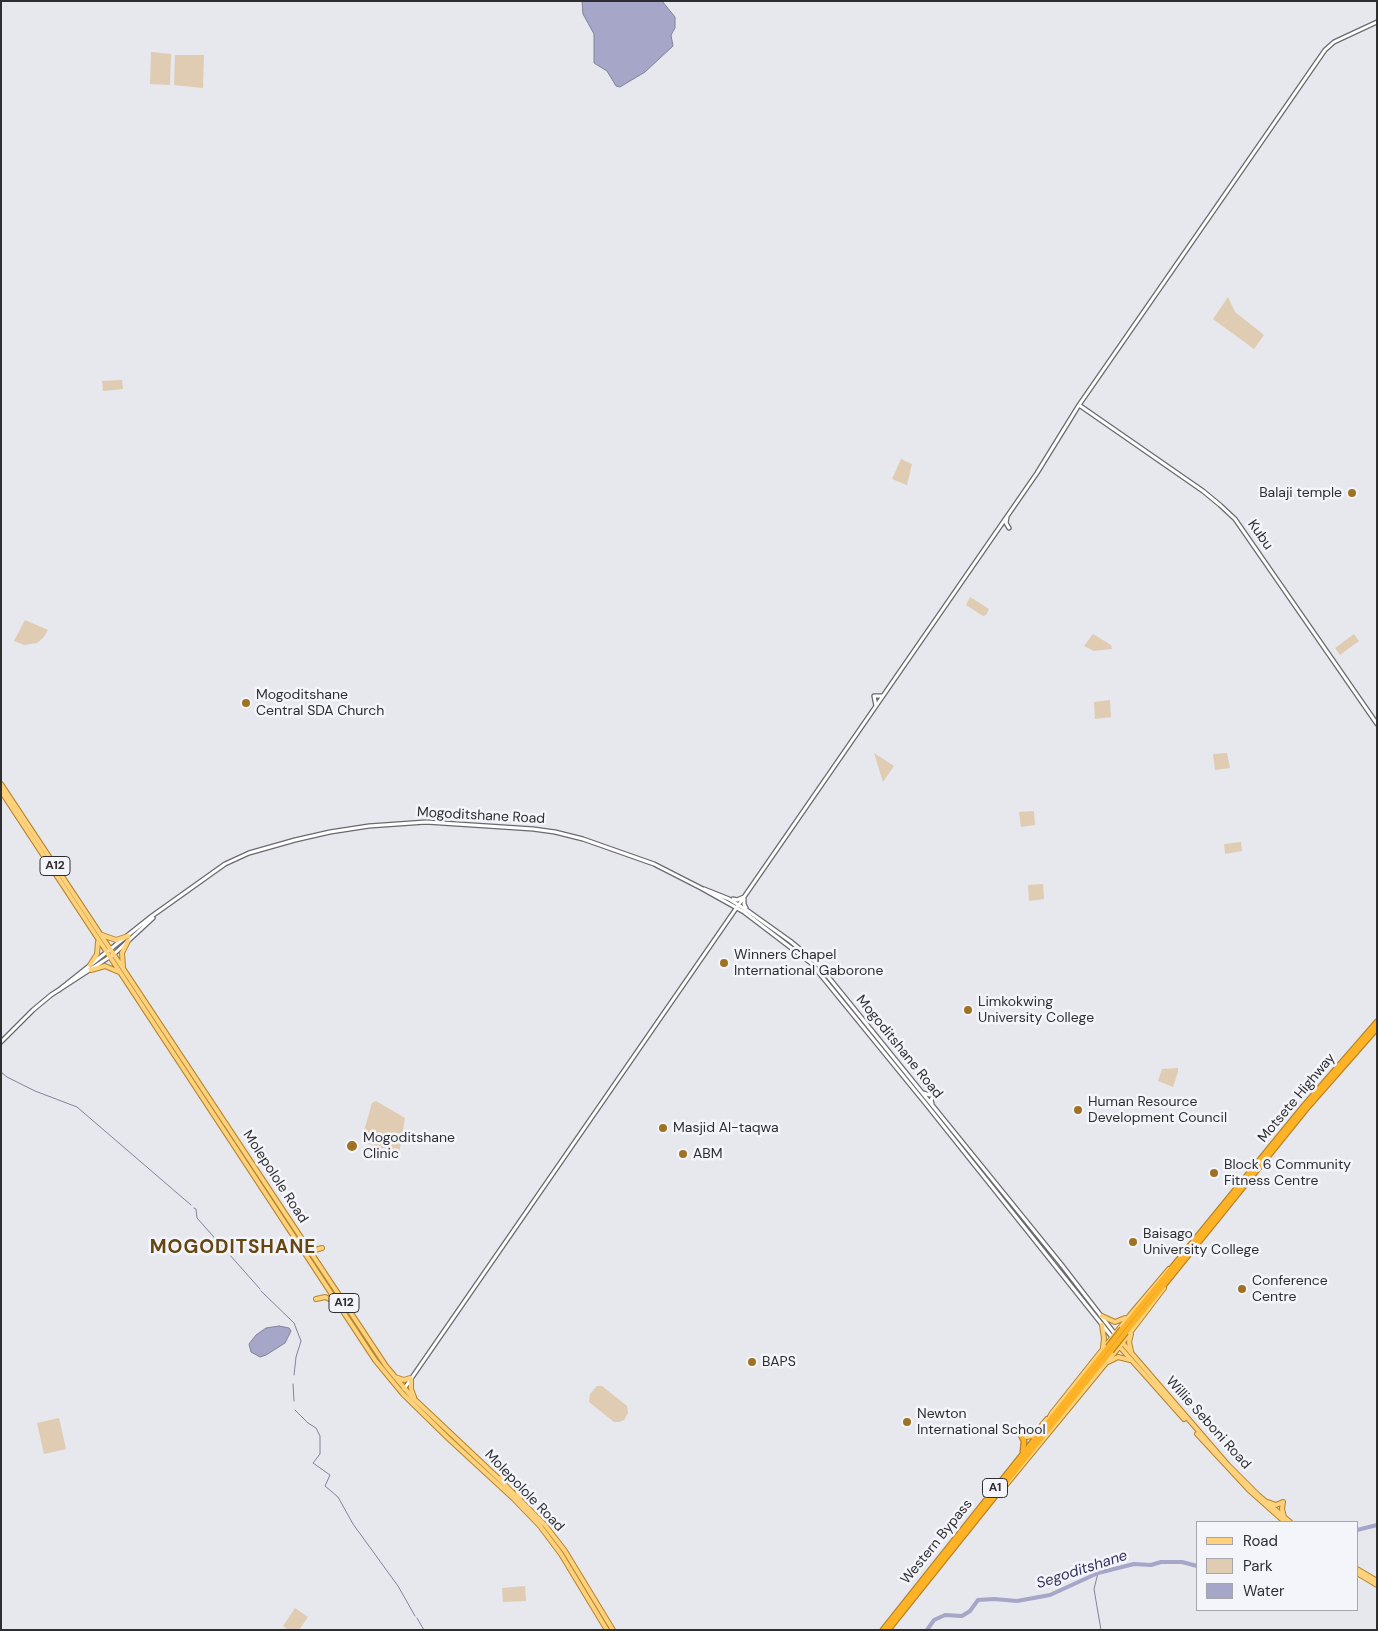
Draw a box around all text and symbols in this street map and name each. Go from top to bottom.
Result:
place label: Balaji temple [1259,485,1342,501]
marker: Balaji temple [1346,487,1358,499]
street label: Kubu [1244,517,1276,553]
place label: Mogoditshane Central SDA Church [256,687,384,720]
marker: Mogoditshane Central SDA Church [240,697,252,709]
street label: Mogoditshane Road [417,804,545,828]
road number: A12 [40,856,70,876]
place label: Winners Chapel International Gaborone [734,947,883,980]
marker: Winners Chapel International Gaborone [718,957,730,969]
street label: Mogoditshane Road [852,992,946,1102]
place label: Limkokwing University College [978,994,1094,1026]
marker: Limkokwing University College [962,1004,974,1016]
street label: Motsete Highway [1255,1050,1339,1146]
place label: Human Resource Development Council [1088,1094,1227,1126]
marker: Human Resource Development Council [1072,1104,1084,1116]
place label: Masjid Al-taqwa [673,1120,779,1136]
marker: Masjid Al-taqwa [657,1122,669,1134]
street label: Molepolole Road [239,1128,311,1226]
place label: Mogoditshane Clinic [363,1130,455,1162]
marker: Mogoditshane Clinic [345,1139,359,1153]
place label: ABM [693,1146,723,1162]
marker: ABM [677,1148,689,1160]
place label: Block 6 Community Fitness Centre [1224,1157,1351,1190]
marker: Block 6 Community Fitness Centre [1208,1167,1220,1179]
place label: Baisago University College [1143,1226,1259,1258]
marker: Baisago University College [1127,1236,1139,1248]
district label: MOGODITSHANE [148,1237,318,1259]
place label: Conference Centre [1252,1273,1328,1305]
marker: Conference Centre [1236,1283,1248,1295]
road number: A12 [329,1294,359,1312]
place label: BAPS [762,1354,796,1370]
marker: BAPS [746,1356,758,1368]
street label: Willie Seboni Road [1162,1373,1254,1473]
place label: Newton International School [917,1406,1046,1438]
marker: Newton International School [901,1416,913,1428]
street label: Molepolole Road [481,1447,567,1535]
road number: A1 [982,1479,1008,1498]
street label: Western Bypass [898,1496,976,1588]
legend [1196,1521,1358,1611]
text: Road [1243,1531,1278,1551]
water label: Segoditshane [1034,1547,1130,1593]
text: Park [1243,1556,1273,1576]
text: Water [1243,1581,1284,1601]

